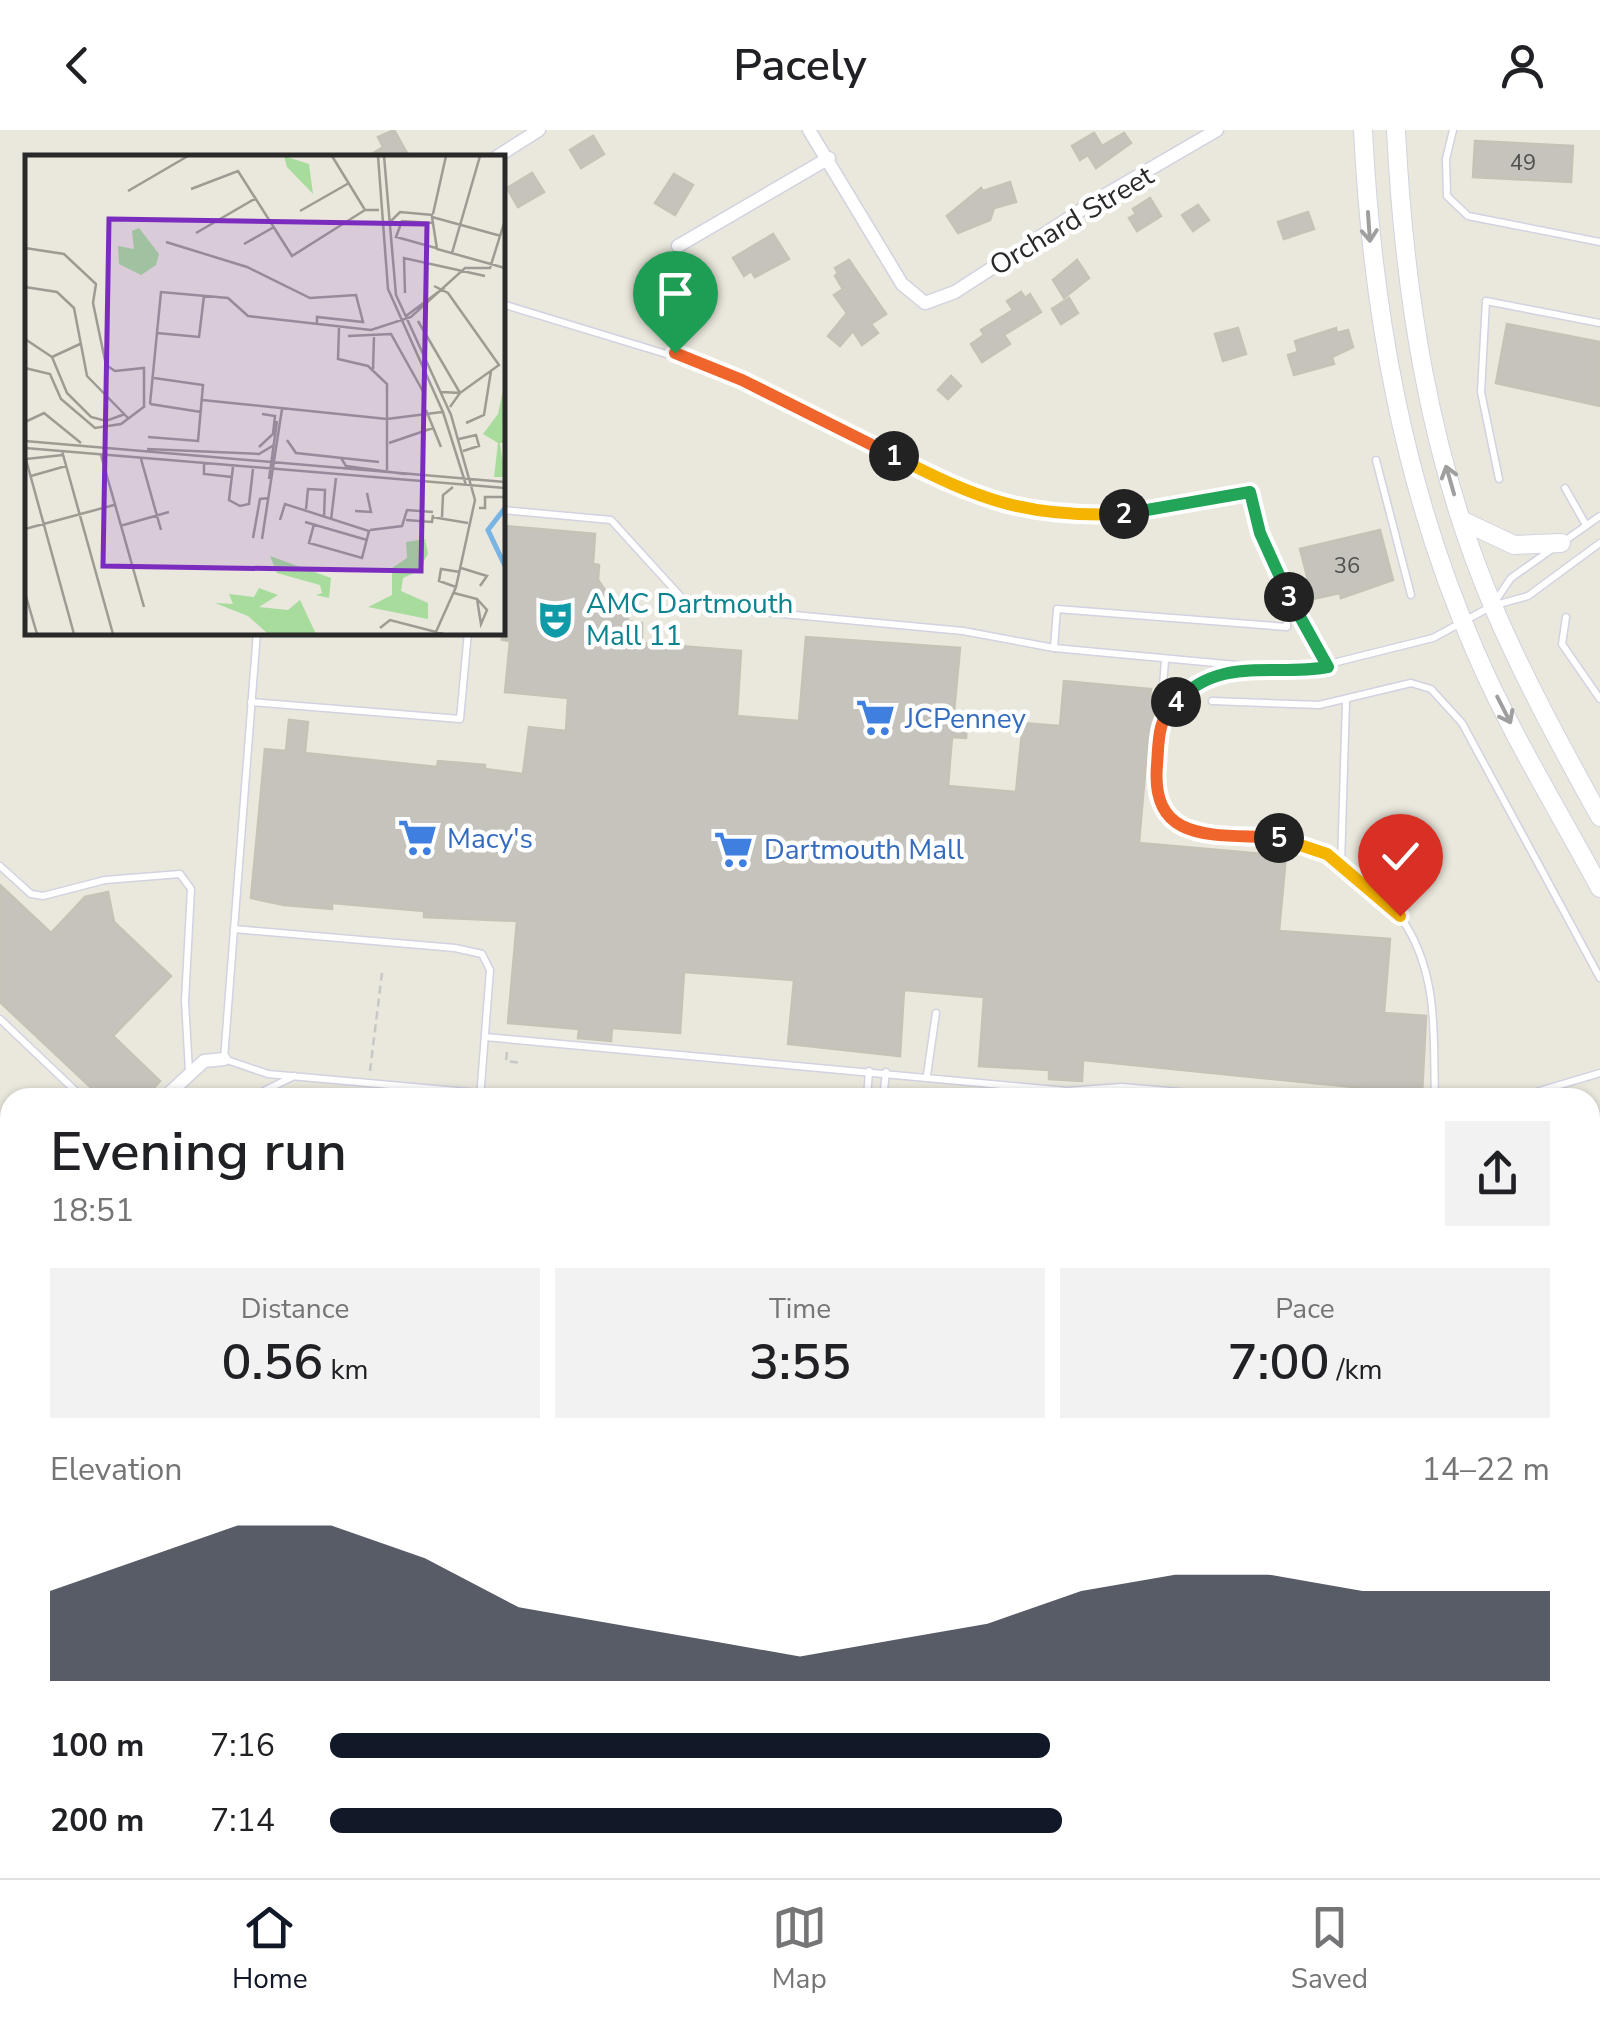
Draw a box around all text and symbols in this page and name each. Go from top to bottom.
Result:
text: Pacely [733,35,867,96]
icon: back [50,38,105,93]
icon: person [1495,38,1550,93]
house number: 49 [1510,148,1536,178]
inset map [25,155,505,635]
street label: Orchard Street [983,157,1161,285]
one-way arrow [1359,211,1378,243]
pin [633,251,718,354]
icon: arrive [648,266,703,321]
pin: 1 [869,431,919,481]
text: 1 [886,437,902,475]
one-way arrow [1440,465,1458,496]
pin: 2 [1099,489,1149,539]
text: 2 [1116,495,1132,533]
house number: 36 [1334,551,1360,581]
pin: 3 [1264,572,1314,622]
text: 3 [1281,578,1297,616]
place label: AMC Dartmouth Mall 11 [586,585,794,655]
theatre icon: AMC Dartmouth Mall 11 [535,598,577,640]
pin: 4 [1151,677,1201,727]
text: 4 [1168,683,1184,721]
one-way arrow [1495,695,1514,724]
supermarket icon: JCPenney [854,697,896,739]
place label: JCPenney [904,700,1026,738]
pin: 5 [1254,813,1304,863]
pin [1358,814,1443,917]
supermarket icon: Macy's [396,817,438,859]
text: 5 [1271,819,1287,857]
place label: Macy's [447,820,533,858]
supermarket icon: Dartmouth Mall [713,828,755,870]
icon: check [1373,829,1428,884]
place label: Dartmouth Mall [764,831,964,869]
text: Evening run [50,1114,347,1189]
button: share [1445,1121,1550,1226]
text: 18:51 [50,1189,134,1232]
text: Distance [241,1290,349,1328]
text: Time [769,1290,831,1328]
text: Pace [1275,1290,1335,1328]
text: 0.56 [221,1328,323,1397]
text: 3:55 [749,1328,851,1397]
text: 7:00 [1228,1328,1329,1397]
text: km [323,1351,369,1389]
text: /km [1329,1351,1382,1389]
text: Elevation [50,1448,183,1491]
text: 14–22 m [1422,1448,1550,1491]
text: 100 m [50,1724,144,1767]
text: 7:16 [210,1724,275,1767]
text: 200 m [50,1799,144,1842]
text: 7:14 [210,1799,275,1842]
tab: Home [232,1900,308,1998]
tab: Map [772,1900,827,1998]
tab: Saved [1291,1900,1368,1998]

